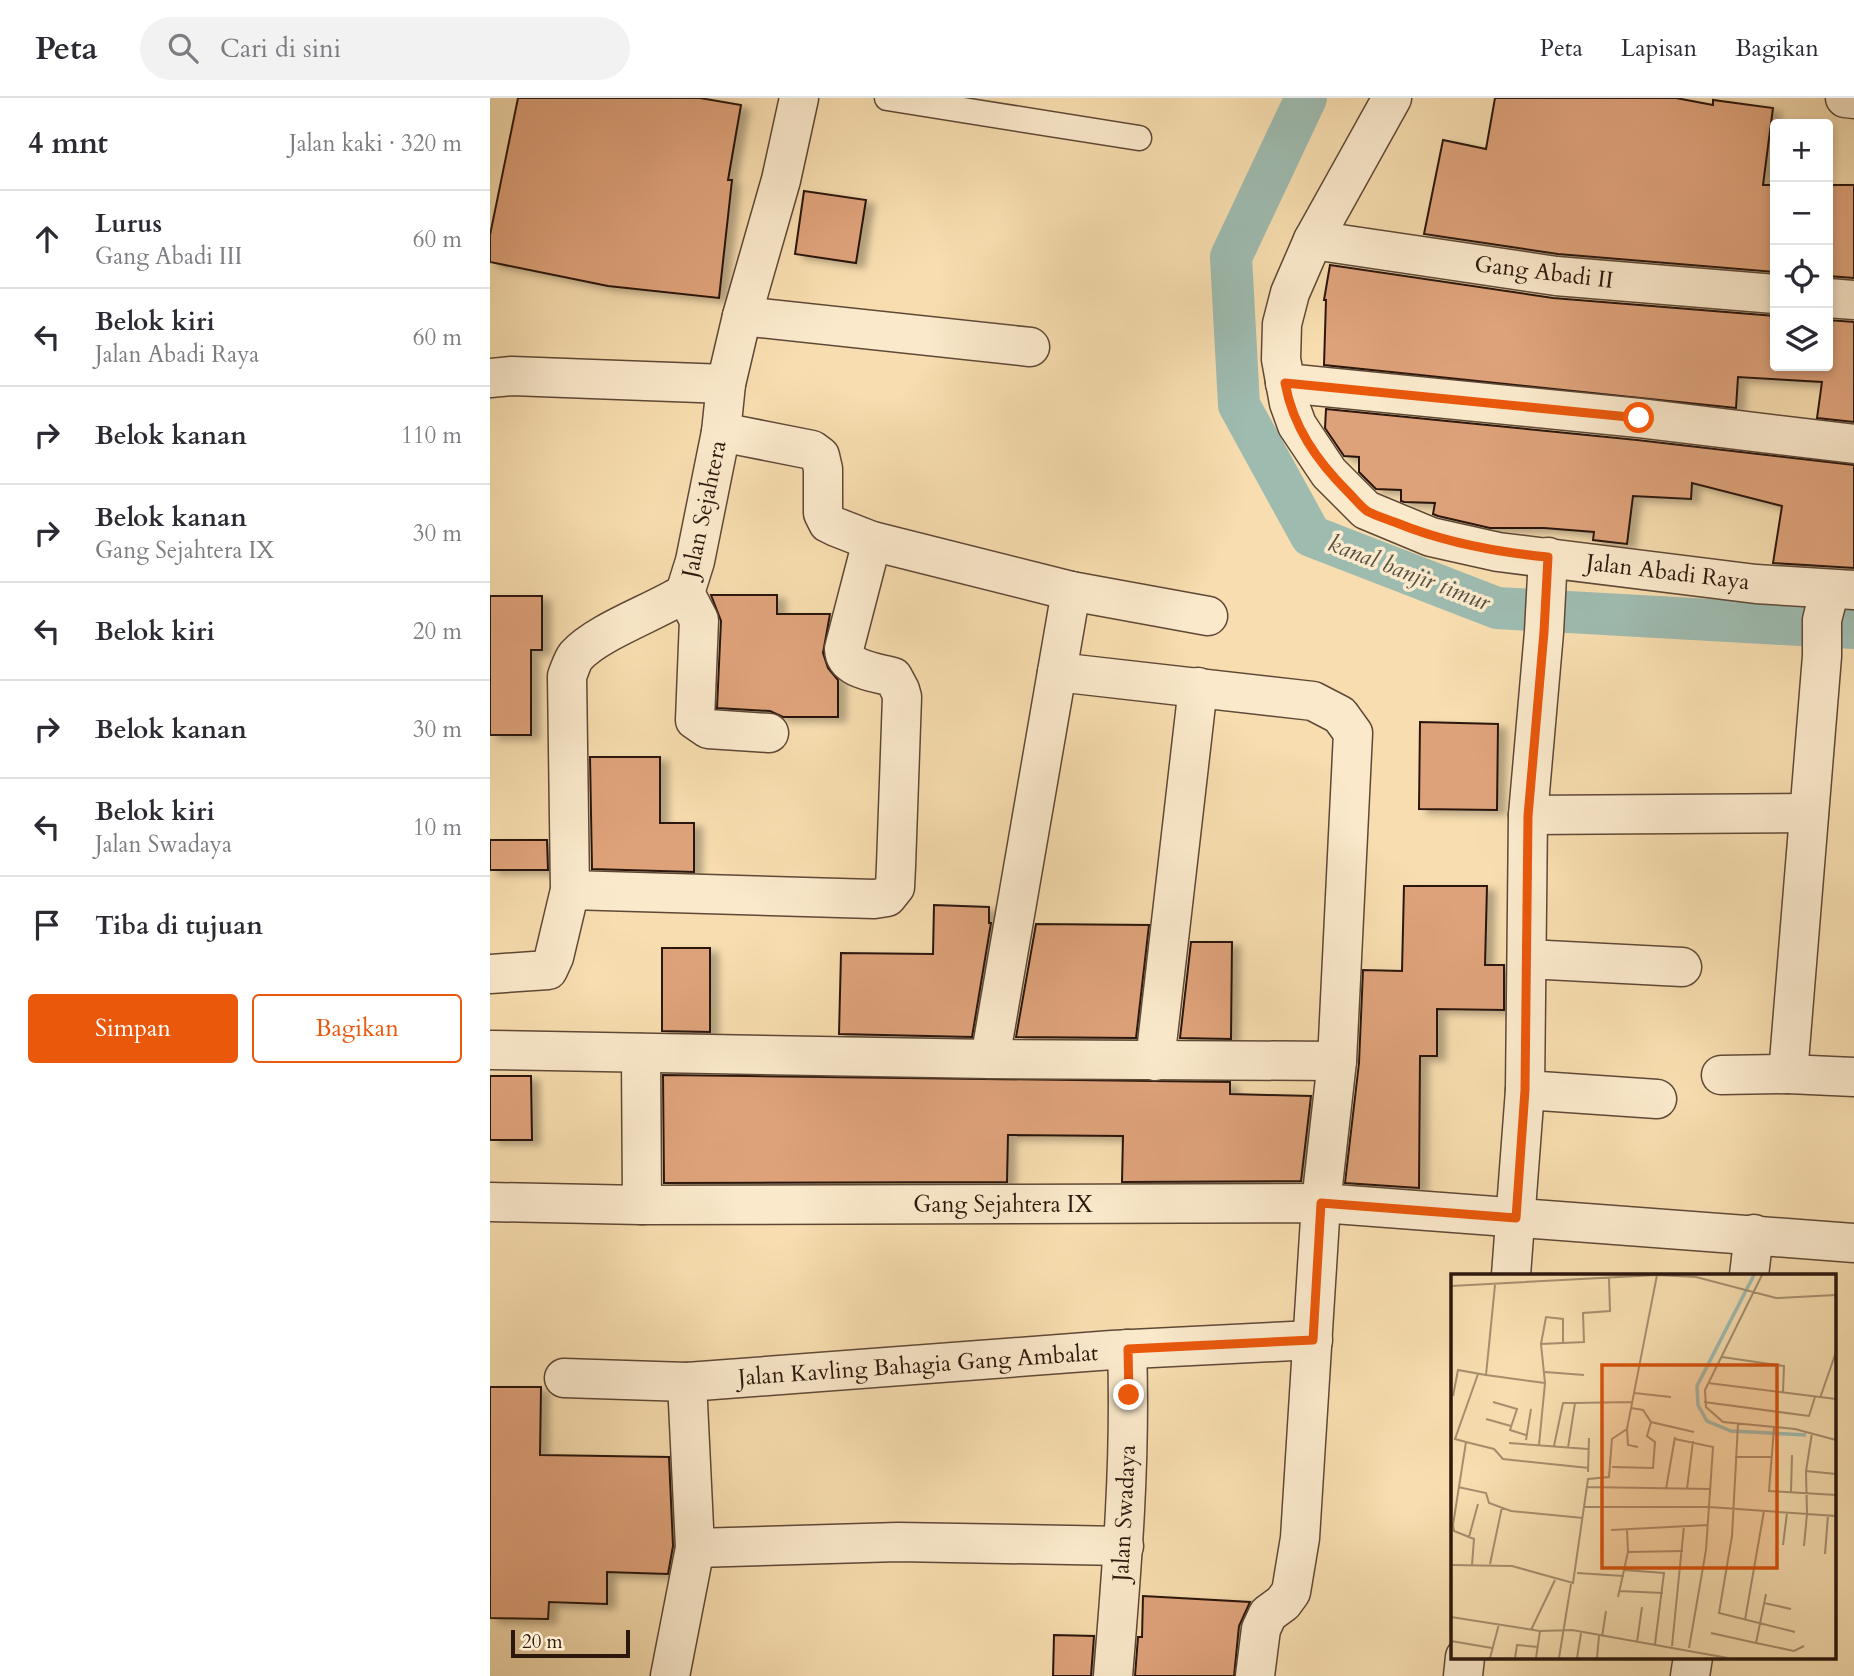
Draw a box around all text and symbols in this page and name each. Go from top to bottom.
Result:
search box [140,17,630,80]
text: Peta [35,26,98,71]
icon: search [164,29,202,67]
text: Cari di sini [220,31,341,66]
text: Peta [1540,32,1583,65]
text: Lapisan [1621,32,1697,65]
text: Bagikan [1735,32,1819,65]
map controls [1770,119,1833,371]
button: + [1770,119,1833,182]
text: 4 mnt [28,123,108,164]
text: Jalan kaki · 320 m [289,128,462,159]
button: − [1770,182,1833,245]
text: Lurus [95,206,162,241]
icon: ahead [28,220,66,258]
text: 60 m [413,224,462,255]
text: Gang Abadi III [95,241,242,272]
button: locate [1770,245,1833,308]
street label: Gang Abadi II [1473,248,1615,296]
text: Belok kiri [95,304,215,339]
button: layers [1770,308,1833,371]
icon: left [28,318,66,356]
text: 60 m [413,322,462,353]
text: Jalan Abadi Raya [95,339,259,370]
route start [1623,402,1654,433]
icon: right [28,416,66,454]
text: Belok kanan [95,418,247,453]
text: 110 m [401,420,462,451]
street label: Jalan Sejahtera [674,437,734,584]
text: Belok kanan [95,500,247,535]
icon: right [28,514,66,552]
text: 30 m [413,518,462,549]
water label: kanal banjir timur [1323,527,1496,619]
text: Gang Sejahtera IX [95,535,274,566]
street label: Jalan Abadi Raya [1582,546,1751,597]
icon: left [28,612,66,650]
text: Belok kiri [95,614,215,649]
text: 20 m [413,616,462,647]
icon: right [28,710,66,748]
text: Belok kanan [95,712,247,747]
text: 30 m [413,714,462,745]
text: Belok kiri [95,794,215,829]
icon: left [28,808,66,846]
text: 10 m [413,812,462,843]
text: Jalan Swadaya [95,829,232,860]
icon: arrive [28,906,66,944]
text: Tiba di tujuan [95,908,263,943]
button: Simpan [28,994,238,1063]
button: Bagikan [252,994,462,1063]
street label: Gang Sejahtera IX [913,1189,1094,1220]
inset map [1451,1274,1836,1658]
street label: Jalan Kavling Bahagia Gang Ambalat [734,1337,1099,1393]
route end [1113,1379,1144,1410]
street label: Jalan Swadaya [1105,1444,1143,1585]
scale bar [511,1627,630,1659]
text: 20 m [522,1629,563,1655]

